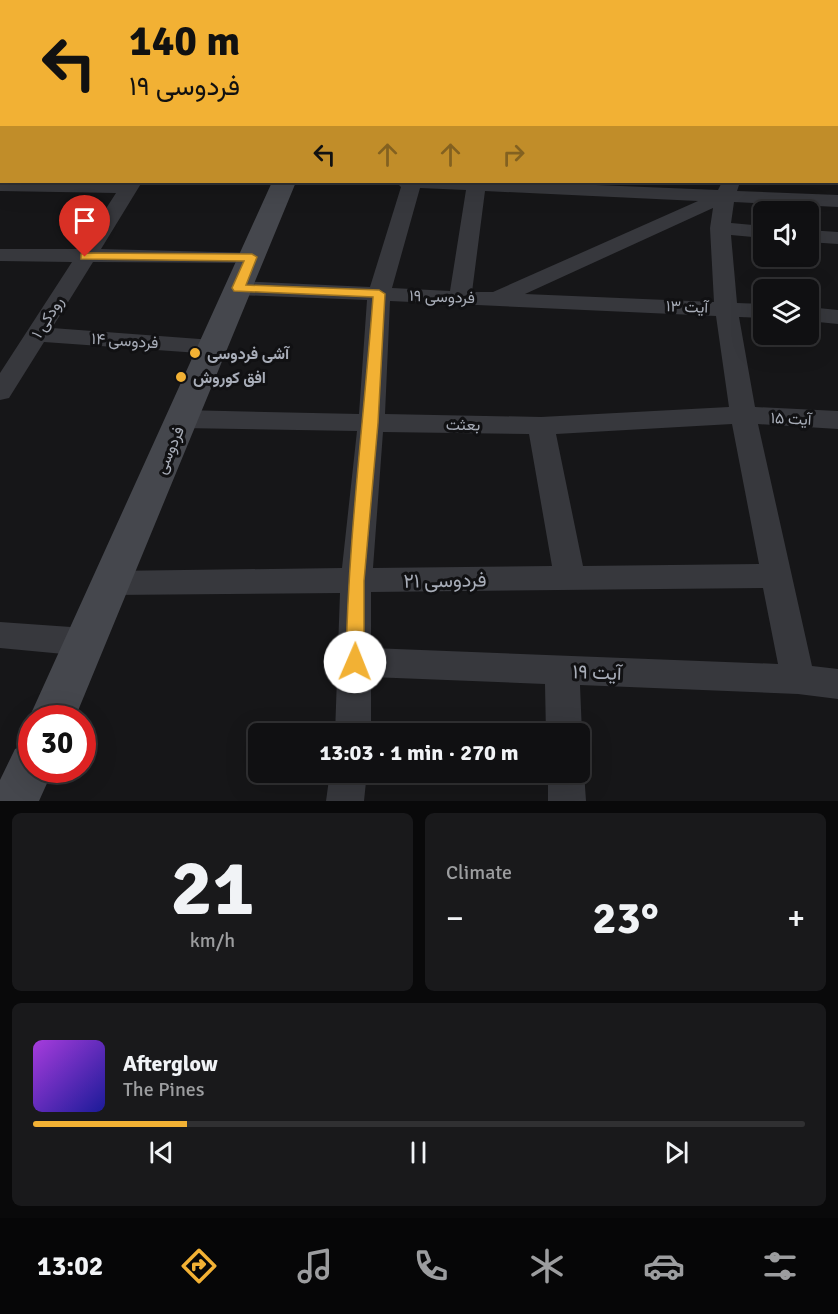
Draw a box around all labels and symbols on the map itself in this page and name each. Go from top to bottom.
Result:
pin [59,195,110,257]
street label: فردوسی ۱۹ [409,286,475,308]
street label: رودکی ۱ [27,293,68,342]
street label: آیت ۱۳ [666,296,710,318]
street label: فردوسی ۱۴ [91,329,159,353]
place label: آشی فردوسی [207,344,291,364]
marker: آشی فردوسی [188,346,202,360]
place label: افق کوروش [193,368,266,388]
marker: افق کوروش [174,370,188,384]
street label: آیت ۱۵ [770,408,813,430]
street label: بعثت [446,415,480,435]
street label: فردوسی [151,423,189,477]
street label: فردوسی ۲۱ [403,567,487,594]
position arrow [323,630,387,694]
street label: آیت ۱۹ [572,659,623,686]
speed limit sign: 30 [18,705,96,783]

